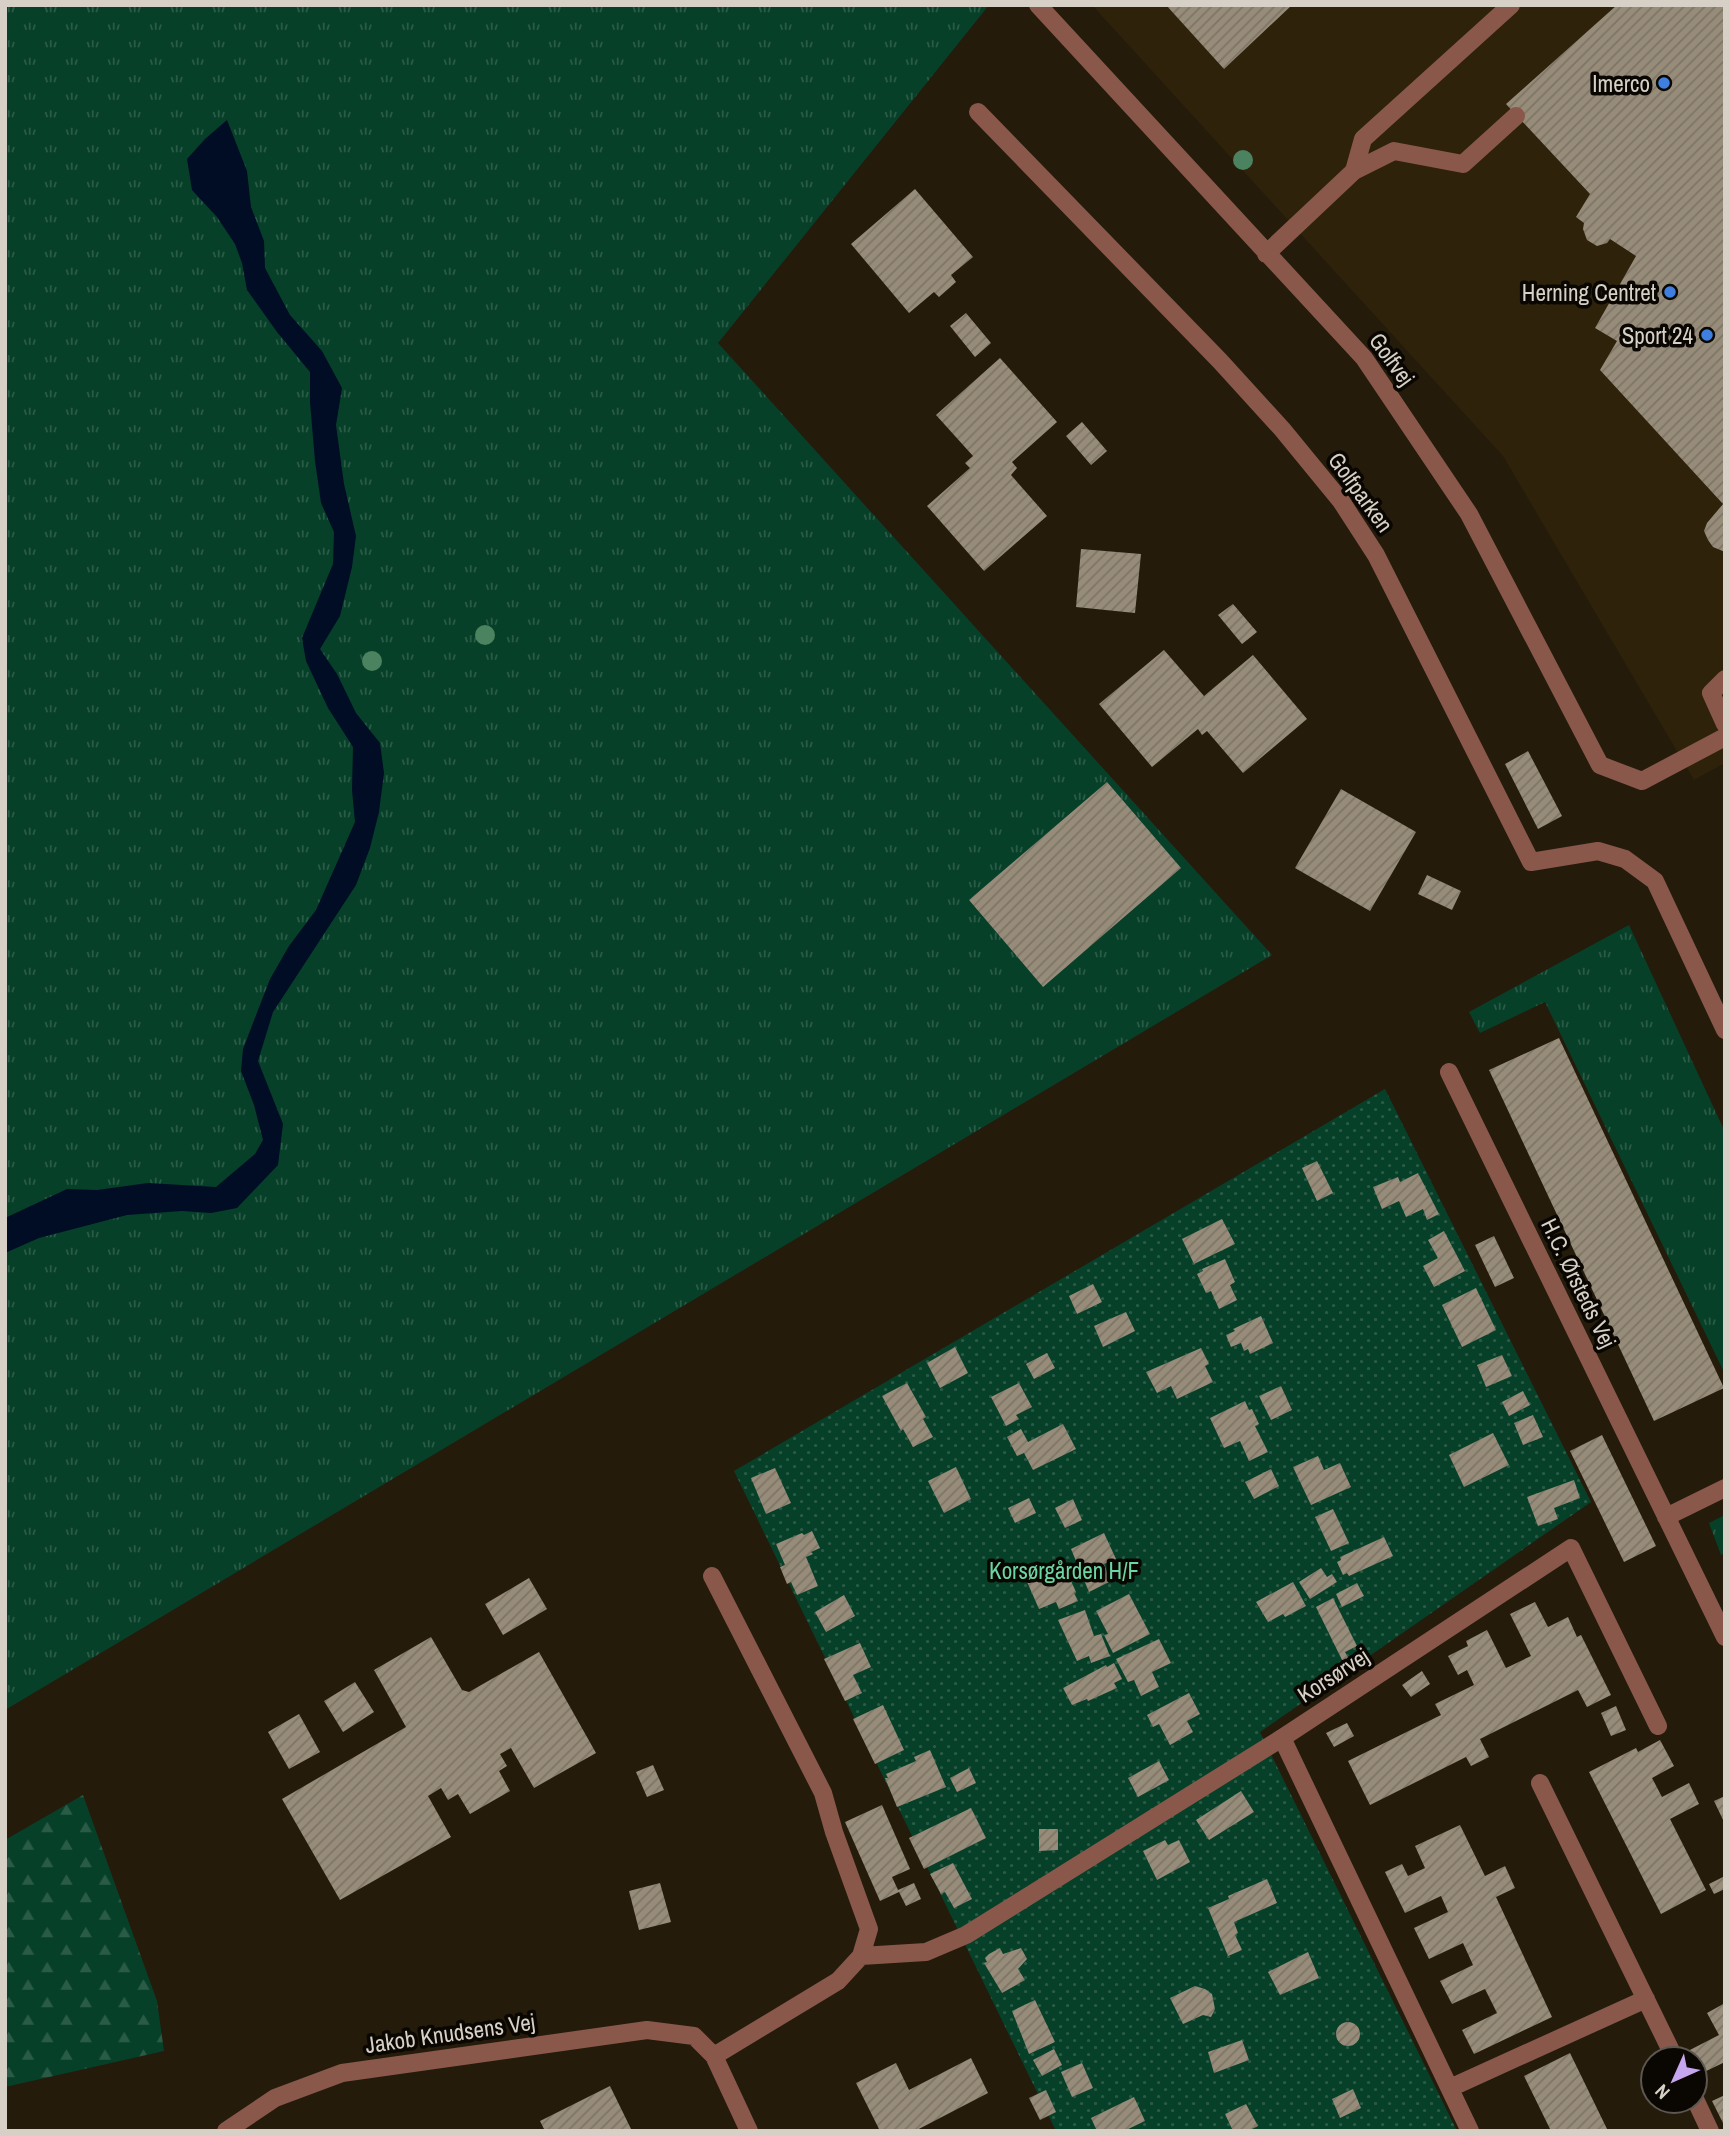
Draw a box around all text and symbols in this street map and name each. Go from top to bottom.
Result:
place label: Imerco [1592,68,1650,99]
marker: Imerco [1656,75,1672,91]
place label: Herning Centret [1522,277,1656,308]
marker: Herning Centret [1662,284,1678,300]
place label: Sport 24 [1622,320,1693,351]
street label: Golfvej [1362,326,1422,392]
marker: Sport 24 [1699,327,1715,343]
street label: Golfparken [1321,446,1401,538]
street label: H.C. Ørsteds Vej [1534,1213,1624,1353]
park label: Korsørgården H/F [989,1555,1139,1586]
street label: Korsørvej [1291,1640,1375,1710]
street label: Jakob Knudsens Vej [363,2006,537,2060]
north arrow [1639,2045,1709,2115]
text: N [1649,2079,1675,2105]

